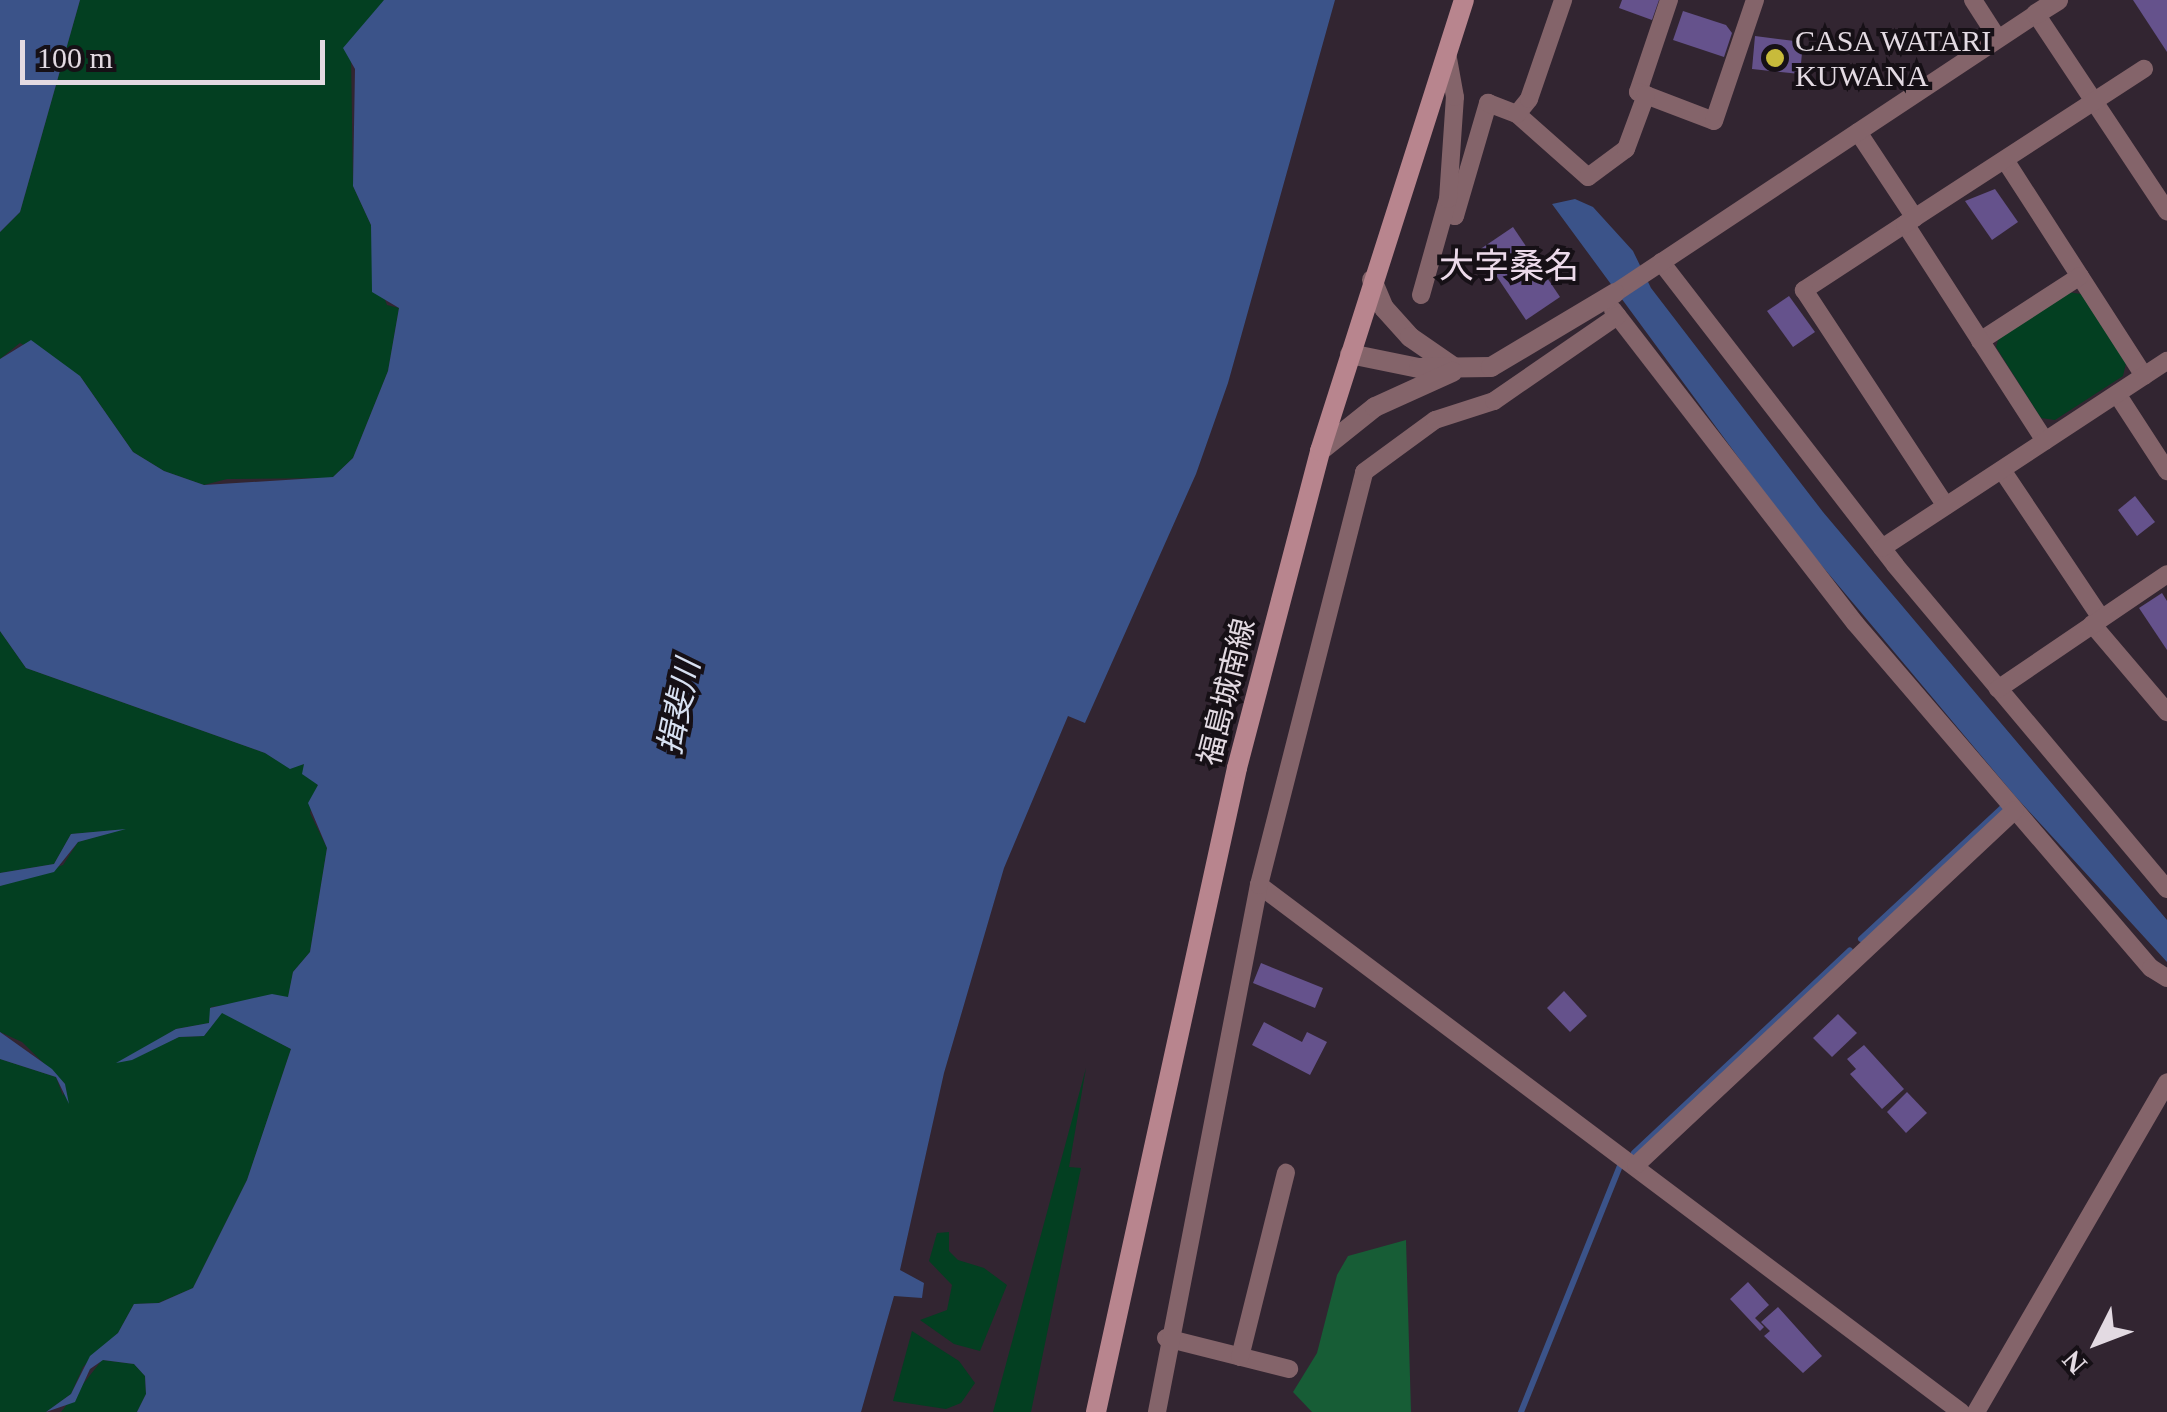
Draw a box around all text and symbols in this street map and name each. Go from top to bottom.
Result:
scale bar [25,20,330,82]
place label: CASA WATARI KUWANA [1795,23,1993,94]
text: 100 m [37,41,113,74]
marker: CASA WATARI KUWANA [1764,47,1786,69]
district label: 大字桑名 [1439,246,1579,288]
street label: 福島城南線 [1191,615,1263,769]
water label: 揖斐川 [650,656,708,758]
north arrow [2047,1292,2147,1392]
text: N [2056,1345,2093,1380]

